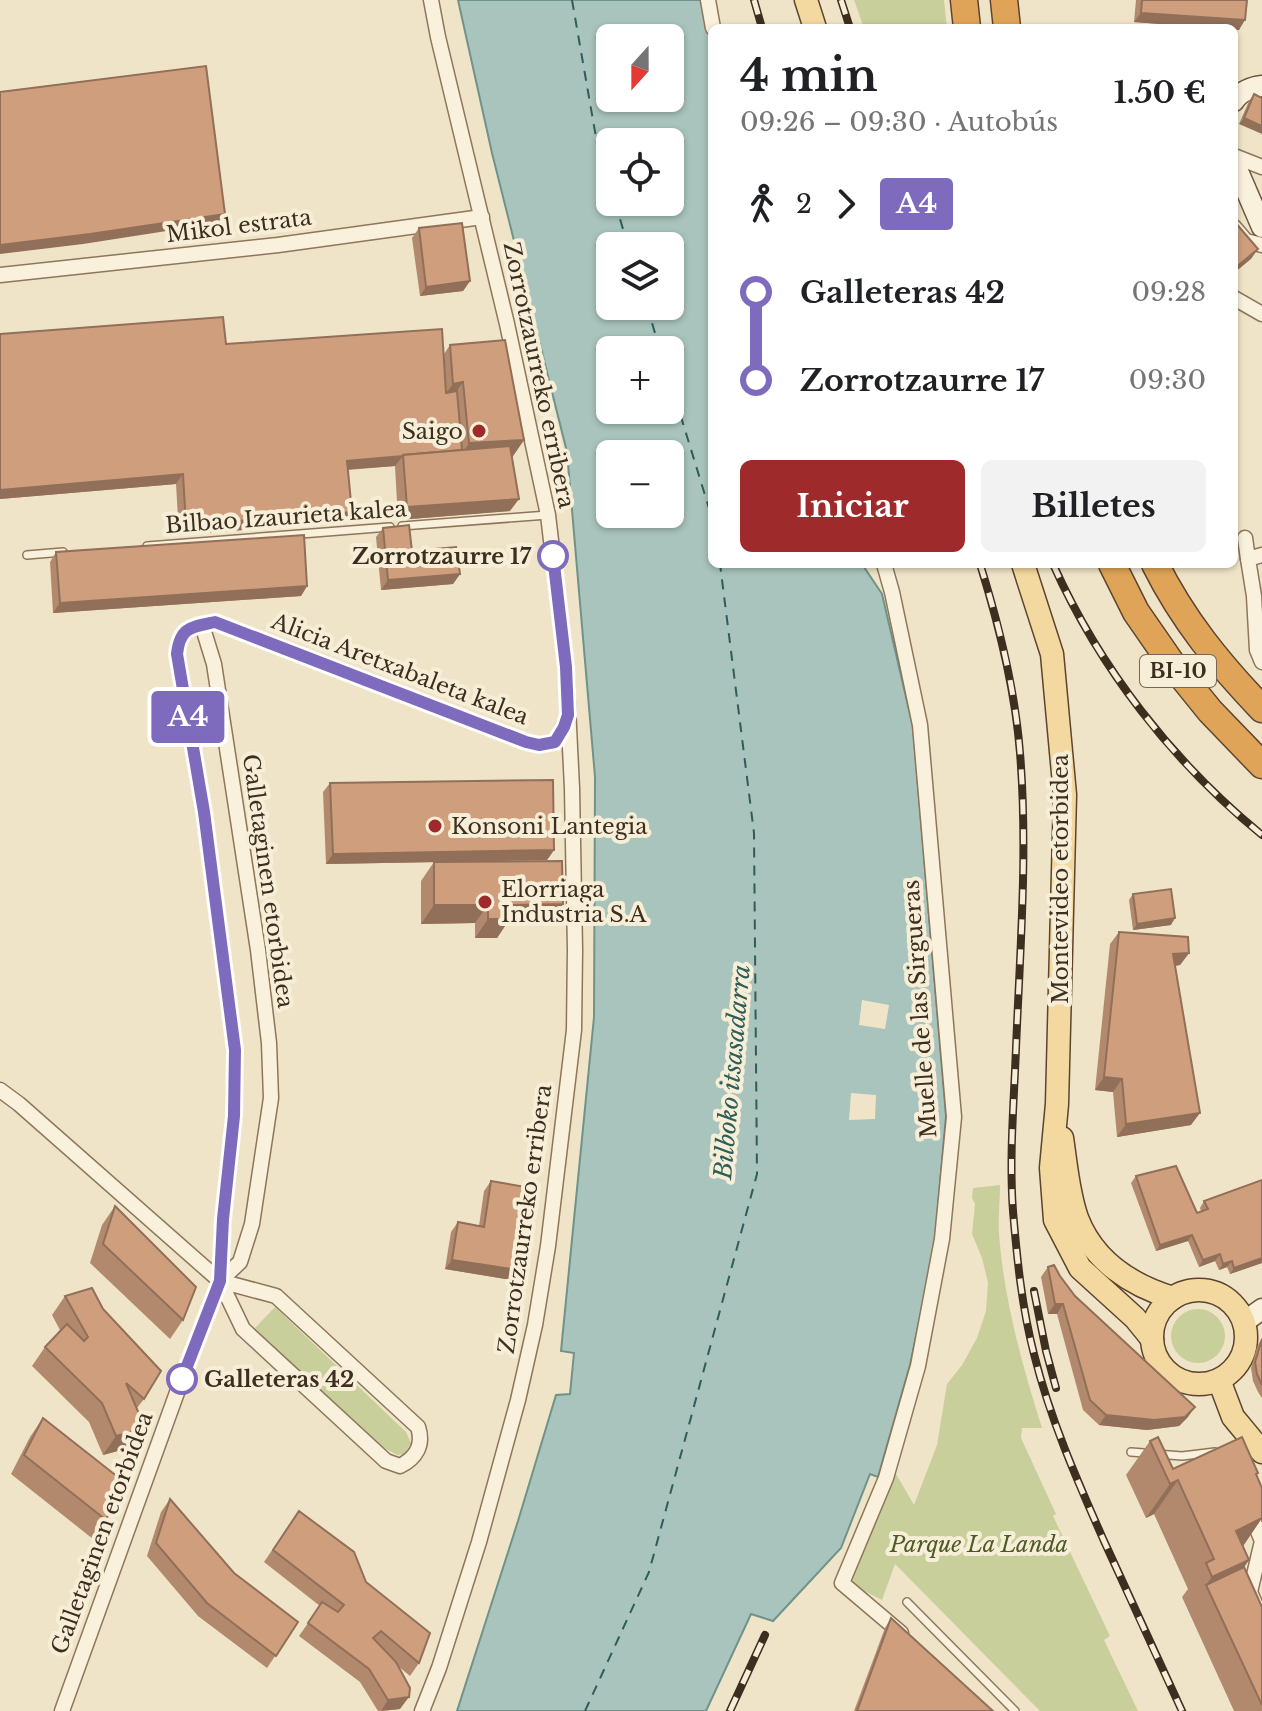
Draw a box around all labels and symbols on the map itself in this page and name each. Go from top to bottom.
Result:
north arrow [596,24,684,112]
street label: Mikol estrata [165,204,314,248]
street label: Zorrotzaurreko erribera [498,239,581,511]
place label: Saigo [402,418,463,445]
marker: Saigo [470,422,488,440]
street label: Bilbao Izaurieta kalea [164,495,408,539]
marker: Zorrotzaurre 17 [538,541,568,571]
place label: Zorrotzaurre 17 [352,543,532,570]
street label: Alicia Aretxabaleta kalea [267,607,533,731]
road number: BI-10 [1140,655,1216,687]
line badge: A4 [152,691,224,743]
street label: Galletaginen etorbidea [237,752,299,1010]
street label: Montevideo etorbidea [1047,753,1074,1004]
place label: Konsoni Lantegia [451,813,648,840]
marker: Konsoni Lantegia [426,817,444,835]
place label: Elorriaga Industria S.A [501,876,647,928]
street label: Muelle de las Sirgueras [898,879,942,1139]
marker: Elorriaga Industria S.A [476,893,494,911]
water label: Bilboko itsasadarra [708,963,756,1182]
street label: Zorrotzaurreko erribera [493,1082,557,1355]
marker: Galleteras 42 [167,1364,197,1394]
place label: Galleteras 42 [204,1366,354,1393]
street label: Galletaginen etorbidea [46,1407,159,1658]
park label: Parque La Landa [889,1531,1068,1558]

